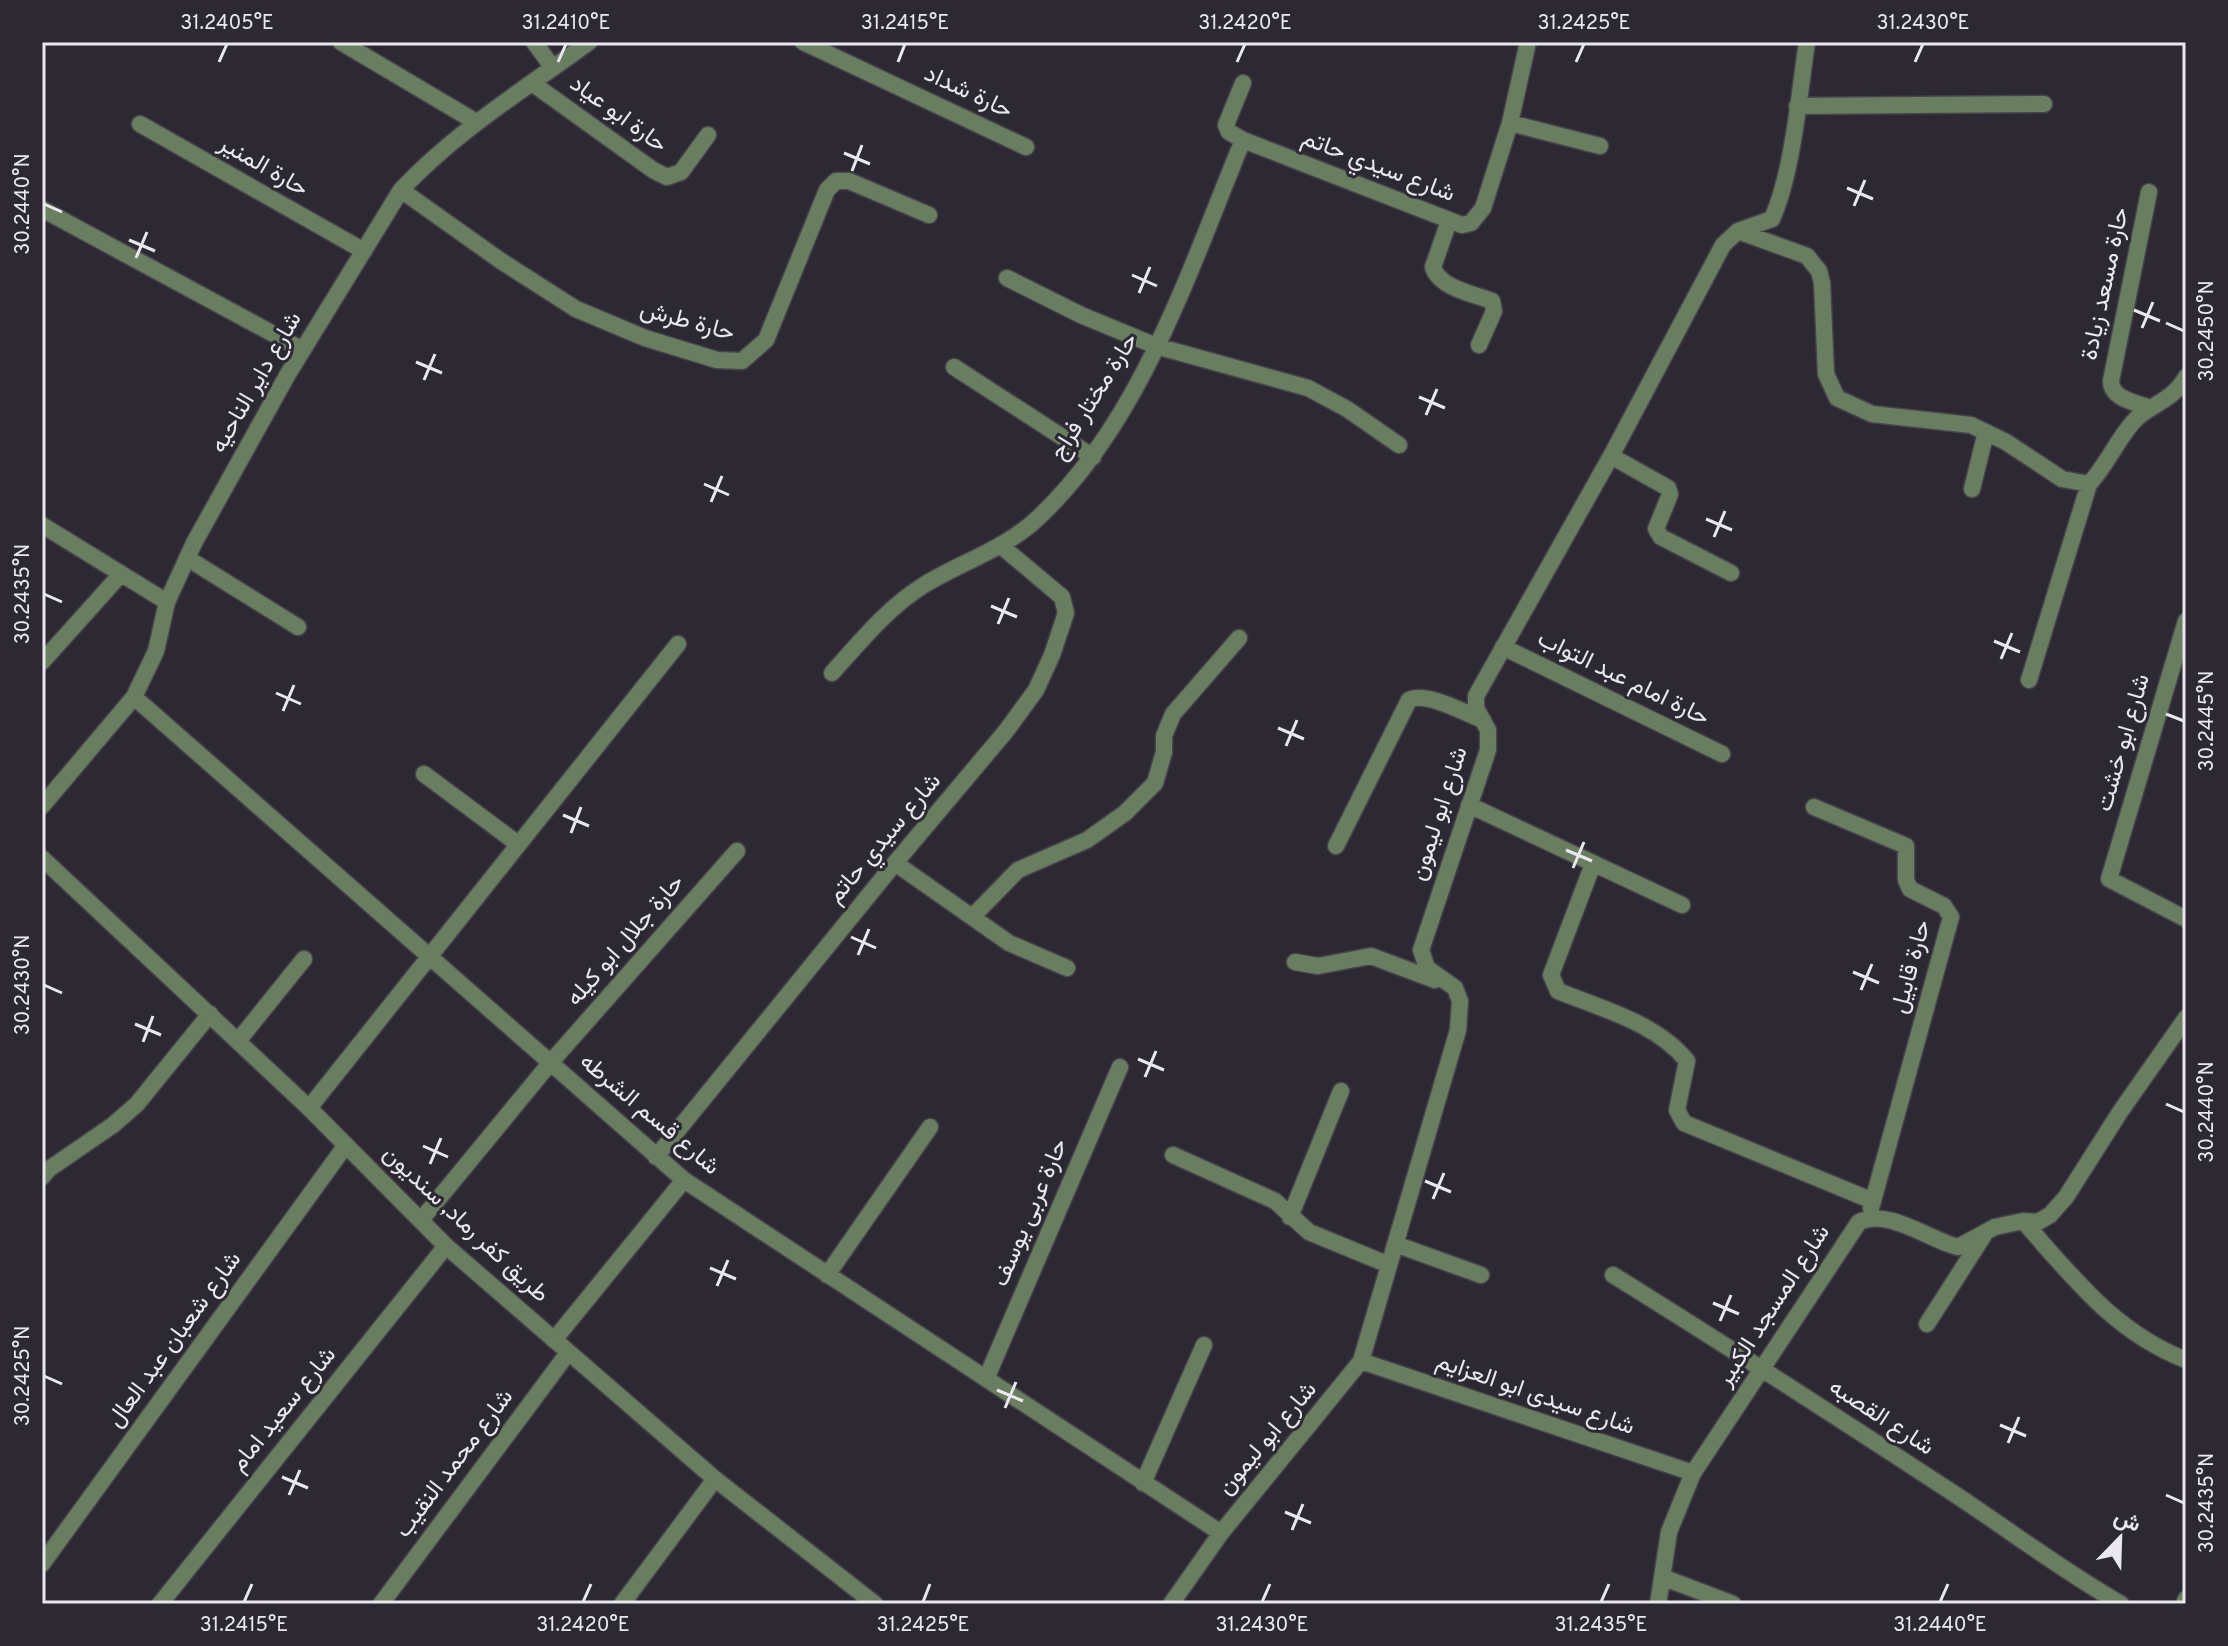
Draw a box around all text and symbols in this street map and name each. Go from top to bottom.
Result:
text: 31.2405°E [180,11,274,37]
text: 31.2410°E [522,11,610,37]
text: 31.2415°E [861,11,949,37]
text: 31.2420°E [1198,11,1292,37]
text: 31.2425°E [1537,11,1631,37]
text: 31.2430°E [1876,11,1970,37]
street label: حارة شداد [919,59,1017,127]
street label: حارة ابو عياد [563,70,673,160]
street label: شارع سيدي حاتم [1296,124,1459,212]
street label: حارة المنير [212,129,313,205]
text: 30.2440°N [11,153,37,255]
street label: حارة مسعد زيادة [2075,205,2137,363]
text: 30.2450°N [2195,280,2221,382]
street label: حارة طرش [636,295,738,349]
street label: شارع داير الناحيه [204,307,310,459]
street label: حارة مختار فراج [1044,328,1146,466]
text: 30.2435°N [11,544,37,644]
street label: حارة امام عبد التواب [1532,624,1714,734]
street label: شارع ابو خشت [2090,671,2158,815]
text: 30.2445°N [2195,671,2221,771]
street label: شارع ابو ليمون [1404,743,1476,885]
street label: شارع سيدي حاتم [822,767,950,912]
street label: حارة جلال ابو كيله [560,869,692,1013]
street label: حارة قابيل [1885,917,1939,1017]
text: 30.2430°N [11,935,37,1035]
street label: شارع قسم الشرطه [573,1048,725,1182]
text: 30.2440°N [2195,1061,2221,1163]
street label: حارة عربى يوسف [986,1134,1076,1292]
street label: طريق كفر رماد, سنديون [375,1140,555,1310]
street label: شارع المسجد الكبير [1710,1219,1838,1393]
street label: شارع شعبان عبد العال [101,1246,249,1434]
text: 30.2425°N [11,1326,37,1426]
street label: شارع سعيد امام [224,1341,344,1479]
street label: شارع سيدى ابو العزايم [1432,1347,1638,1443]
street label: شارع القصبه [1823,1373,1939,1463]
street label: شارع ابو ليمون [1212,1376,1324,1502]
street label: شارع محمد النقيب [389,1384,521,1544]
text: 30.2435°N [2195,1453,2221,1553]
north arrow [2080,1498,2160,1578]
text: ش [2109,1504,2144,1539]
text: 31.2415°E [200,1613,288,1639]
text: 31.2420°E [536,1613,630,1639]
text: 31.2425°E [876,1613,970,1639]
text: 31.2430°E [1215,1613,1309,1639]
text: 31.2435°E [1555,1613,1647,1639]
text: 31.2440°E [1893,1613,1987,1639]

